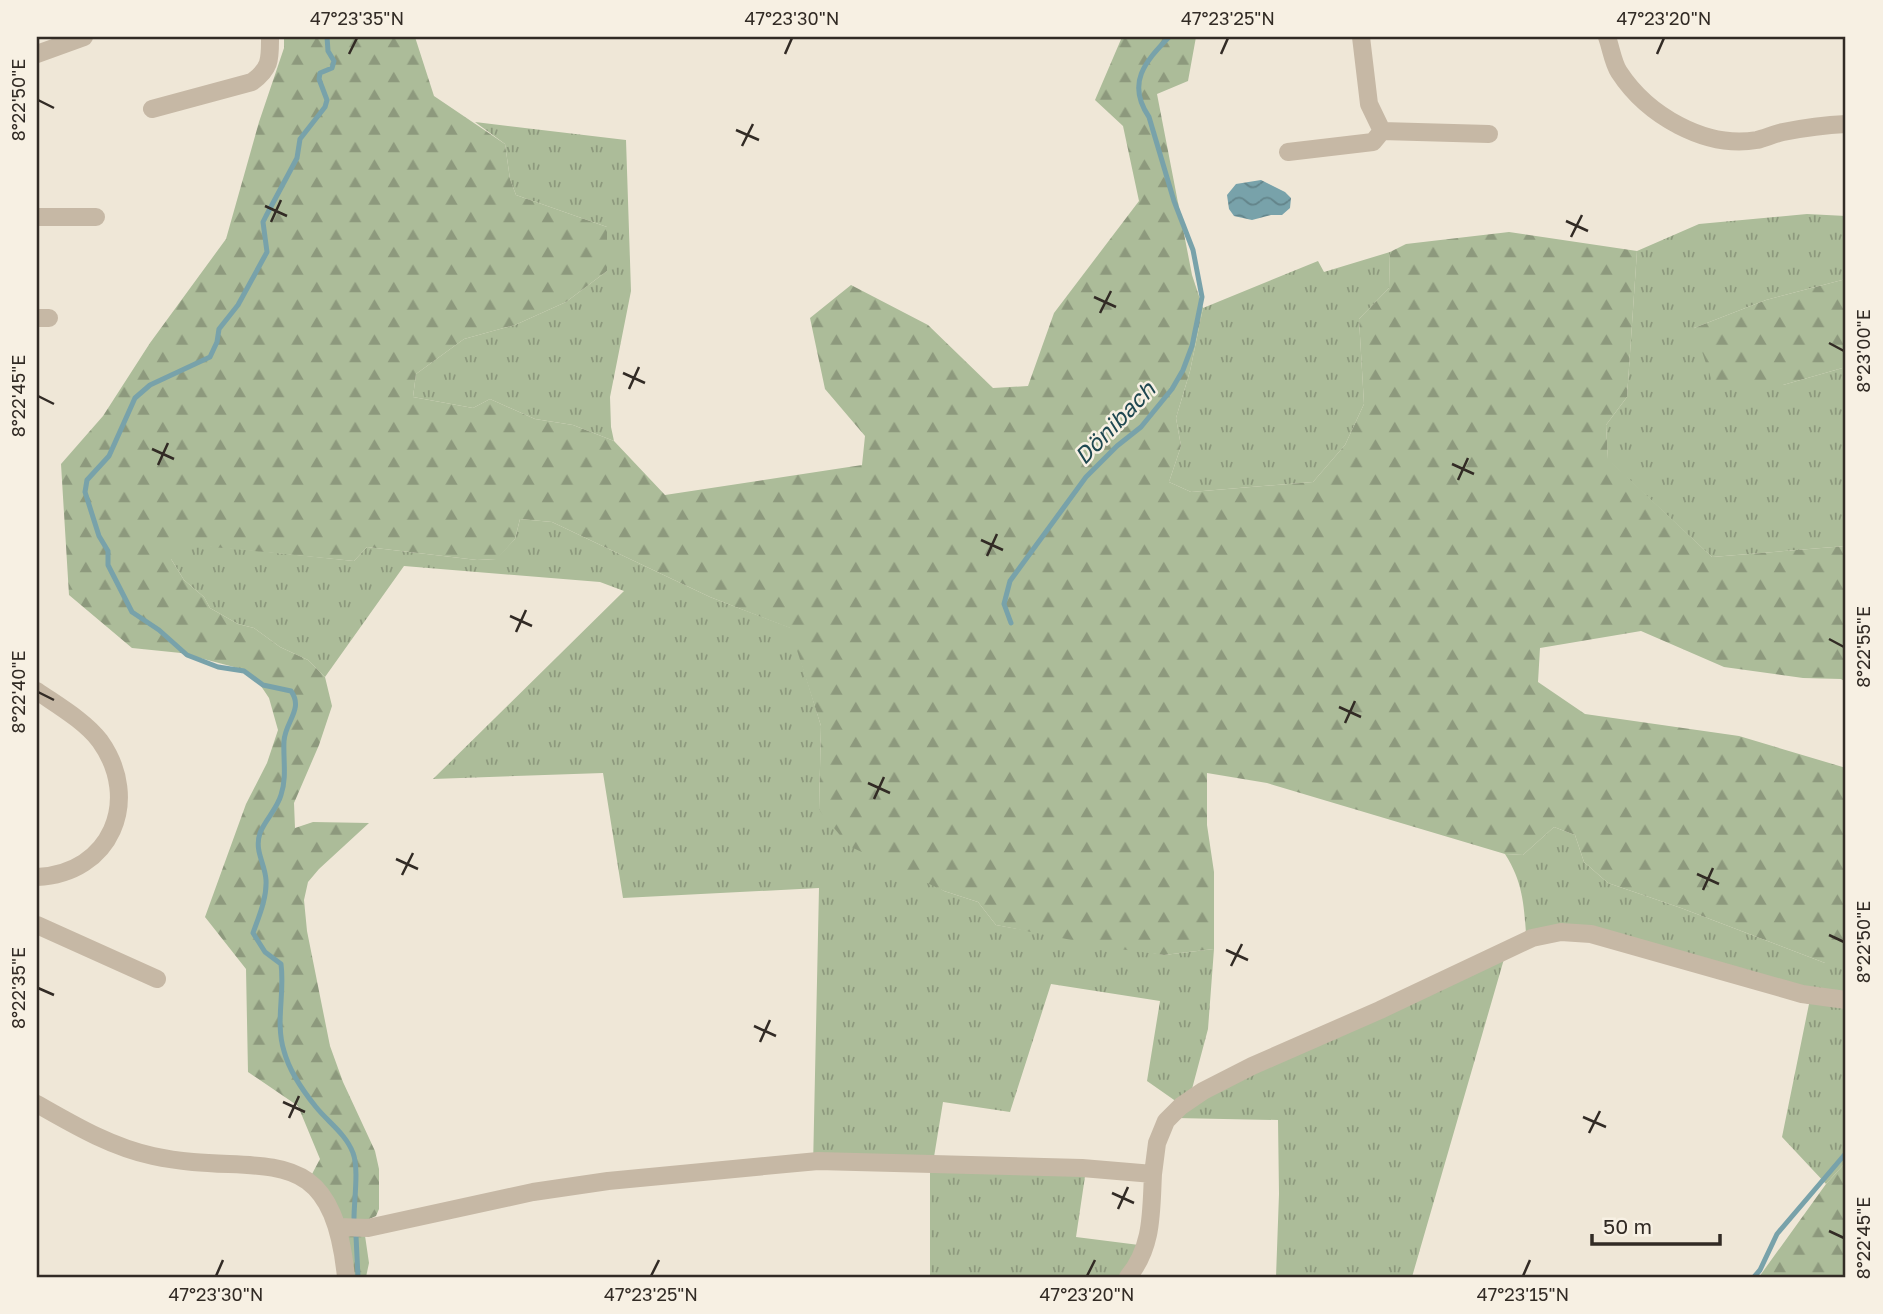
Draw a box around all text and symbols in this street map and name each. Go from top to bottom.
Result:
text: 47°23'35"N [310,7,404,29]
text: 47°23'30"N [745,7,839,29]
text: 47°23'25"N [1181,7,1275,29]
text: 47°23'20"N [1617,7,1711,29]
text: 8°22'50"E [7,59,29,141]
text: 8°23'00"E [1852,309,1874,393]
text: 8°22'45"E [7,355,29,437]
water label: Dönibach [1068,375,1161,469]
text: 8°22'55"E [1852,606,1874,688]
text: 8°22'40"E [7,651,29,733]
text: 8°22'50"E [1852,901,1874,983]
text: 8°22'35"E [7,947,29,1029]
text: 8°22'45"E [1852,1197,1874,1279]
scale bar [1592,1202,1720,1246]
text: 50 m [1603,1213,1652,1239]
text: 47°23'30"N [169,1283,263,1305]
text: 47°23'25"N [604,1283,698,1305]
text: 47°23'20"N [1040,1283,1134,1305]
text: 47°23'15"N [1477,1283,1569,1305]

